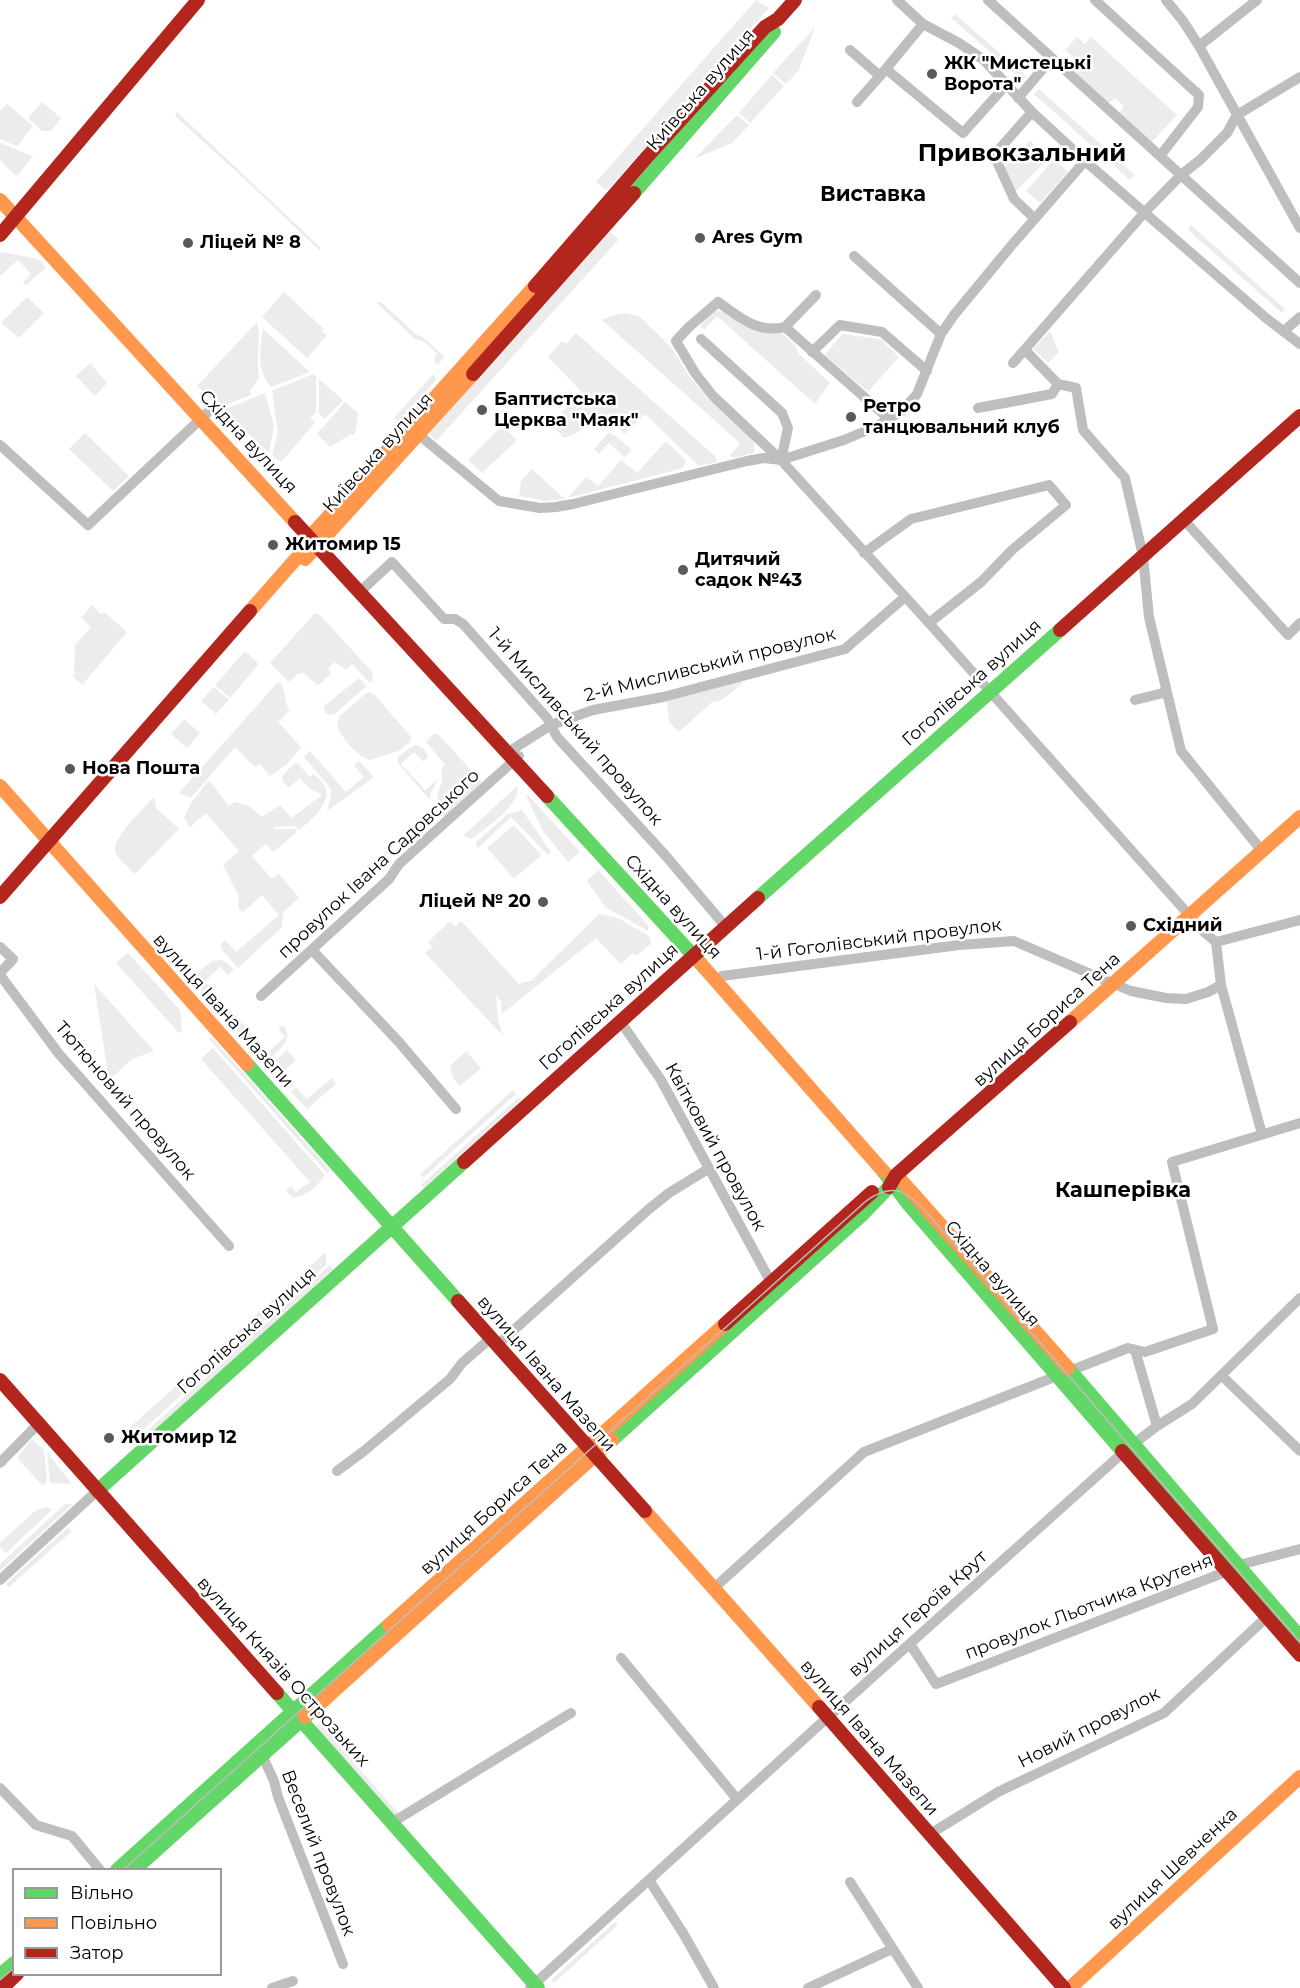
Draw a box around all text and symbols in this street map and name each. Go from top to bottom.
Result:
street label: Київська вулиця [642,25,760,155]
place label: ЖК "Мистецькі Ворота" [944,53,1091,96]
marker: ЖК "Мистецькі Ворота" [925,67,939,81]
district label: Привокзальний [918,140,1126,168]
district label: Виставка [820,182,926,208]
place label: Ares Gym [712,227,803,249]
marker: Ares Gym [693,231,707,245]
place label: Ліцей № 8 [200,232,301,254]
marker: Ліцей № 8 [181,236,195,250]
street label: Східна вулиця [195,386,301,498]
street label: Київська вулиця [318,389,438,517]
place label: Баптистська Церква "Маяк" [494,389,639,432]
place label: Ретро танцювальний клуб [863,396,1060,438]
marker: Баптистська Церква "Маяк" [475,403,489,417]
marker: Ретро танцювальний клуб [844,410,858,424]
place label: Житомир 15 [285,534,401,556]
marker: Житомир 15 [266,538,280,552]
place label: Дитячий садок №43 [695,549,802,592]
marker: Дитячий садок №43 [676,563,690,577]
street label: Гоголівська вулиця [898,615,1046,751]
street label: 2-й Мисливський провулок [582,623,838,707]
street label: 1-й Мисливський провулок [483,624,667,830]
place label: Нова Пошта [82,758,200,780]
marker: Нова Пошта [63,762,77,776]
street label: провулок Івана Садовського [274,765,484,963]
street label: Східна вулиця [620,850,726,964]
place label: Ліцей № 20 [419,891,531,913]
marker: Ліцей № 20 [536,895,550,909]
street label: 1-й Гоголівський провулок [755,914,1003,966]
place label: Східний [1143,915,1223,937]
marker: Східний [1124,919,1138,933]
street label: вулиця Івана Мазепи [148,930,298,1092]
street label: Гоголівська вулиця [535,939,683,1075]
street label: вулиця Бориса Тена [969,948,1125,1092]
street label: Тютюновий провулок [50,1017,200,1185]
street label: Квітковий провулок [660,1059,770,1235]
district label: Кашперівка [1055,1178,1191,1204]
street label: Східна вулиця [940,1217,1044,1331]
street label: Гоголівська вулиця [173,1263,321,1399]
street label: вулиця Івана Мазепи [472,1292,620,1456]
place label: Житомир 12 [121,1427,237,1449]
marker: Житомир 12 [102,1431,116,1445]
street label: вулиця Бориса Тена [416,1436,572,1580]
street label: вулиця Героїв Крут [844,1546,992,1682]
street label: провулок Льотчика Крутеня [962,1550,1216,1664]
street label: вулиця Князів Острозьких [192,1573,374,1771]
street label: вулиця Івана Мазепи [795,1656,943,1820]
street label: Новий провулок [1014,1683,1164,1773]
street label: Веселий провулок [276,1767,360,1939]
street label: вулиця Шевченка [1104,1804,1242,1934]
legend [12,1868,222,1976]
text: Вільно [70,1882,134,1904]
text: Повільно [70,1912,157,1934]
text: Затор [70,1942,124,1964]

